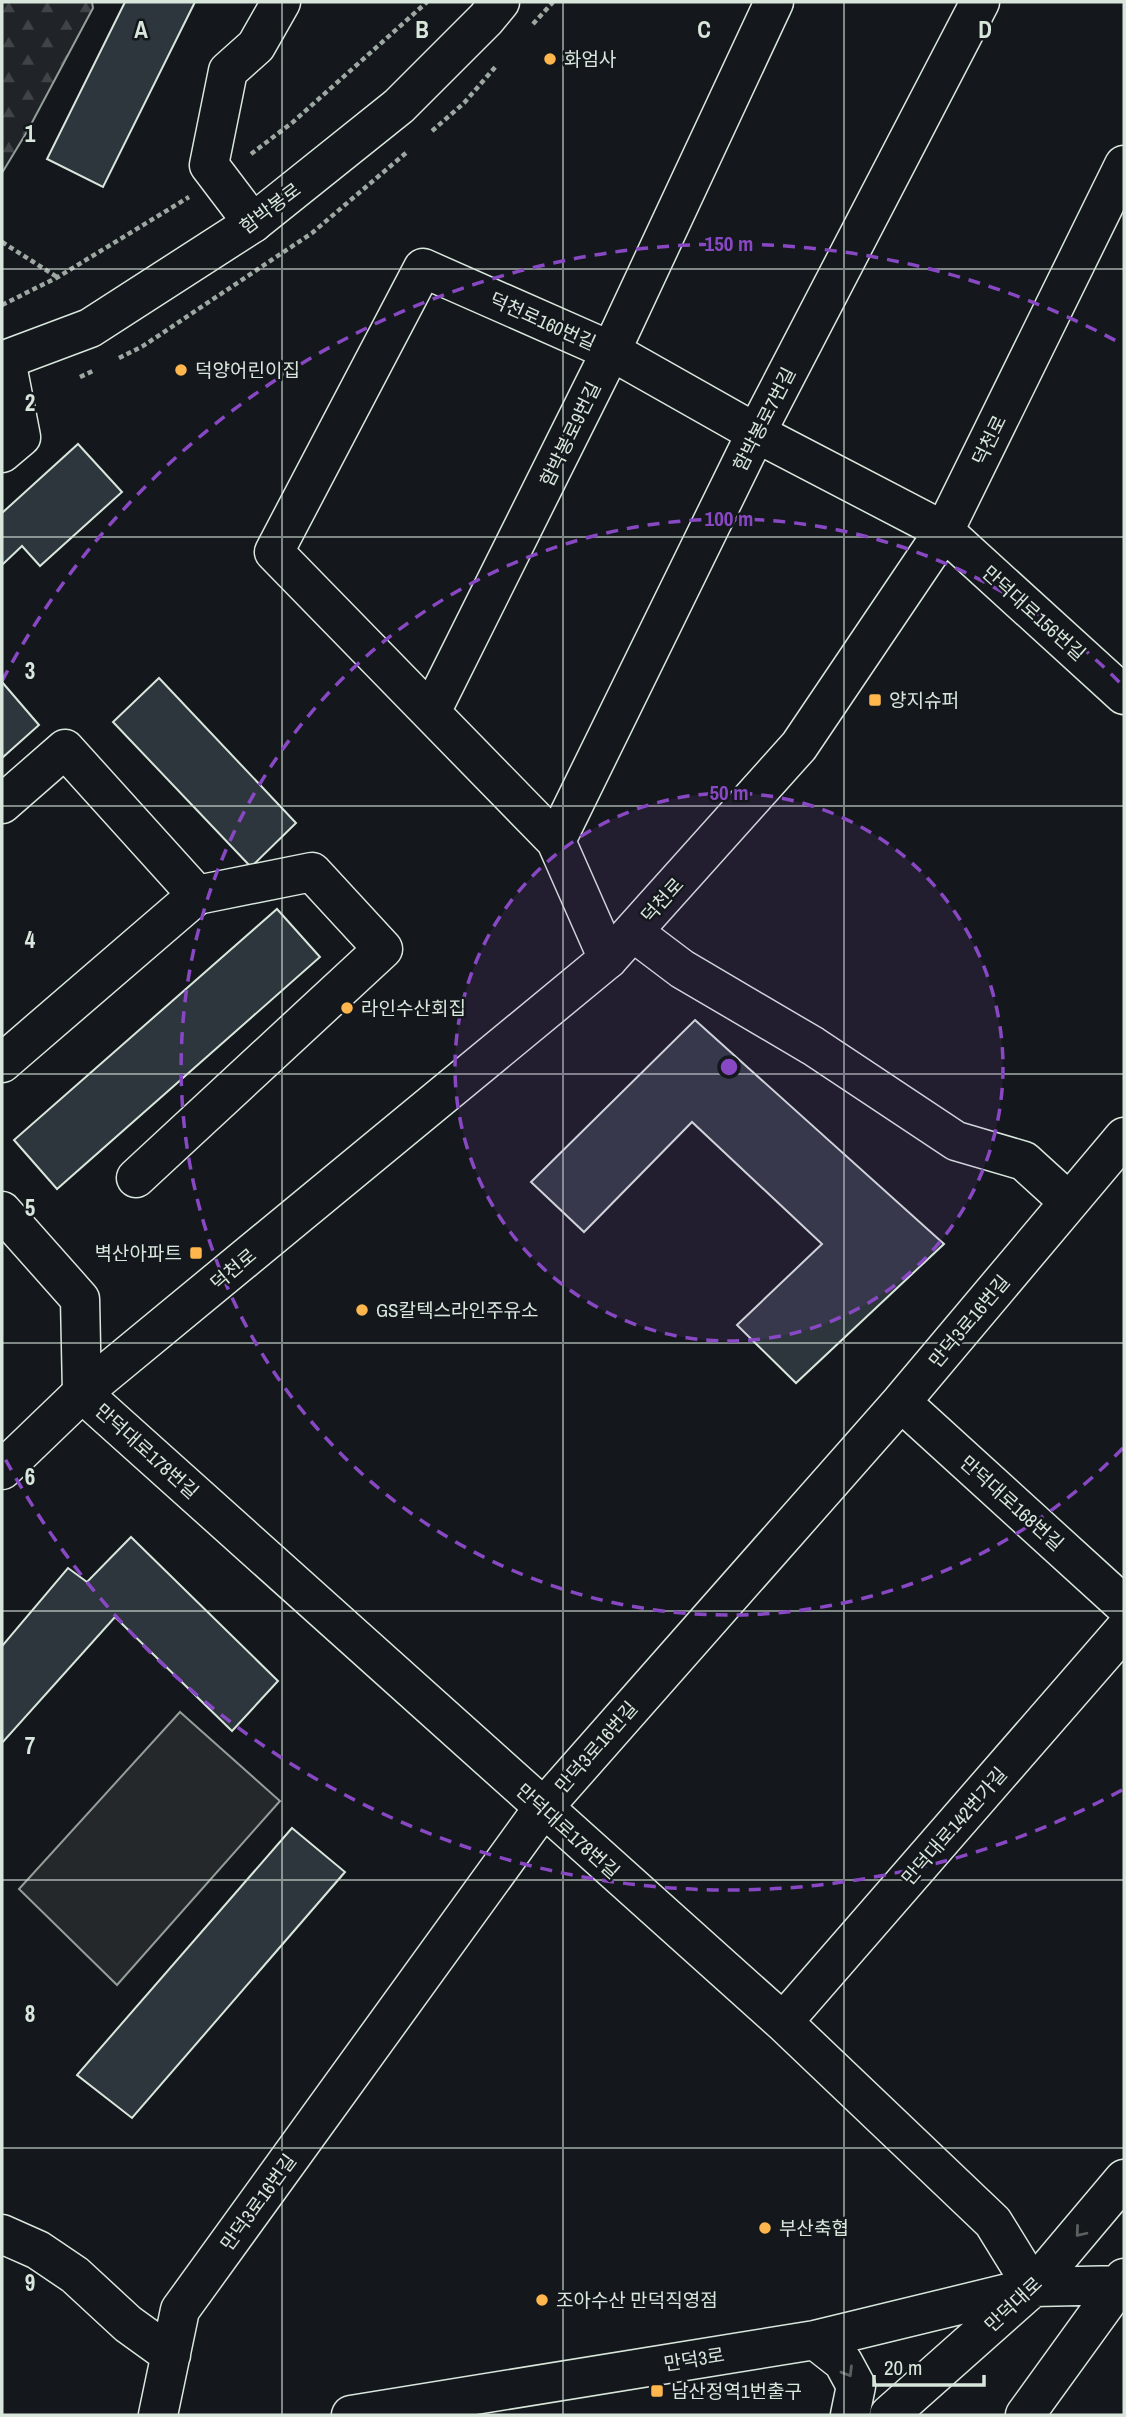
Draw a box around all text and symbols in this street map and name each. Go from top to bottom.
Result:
text: A [134,14,148,45]
text: B [415,14,429,45]
text: C [697,14,711,45]
text: D [978,14,992,45]
place label: 화엄사 [564,46,616,72]
marker: 화엄사 [542,51,558,67]
text: 1 [25,118,36,149]
street label: 함박봉로 [234,177,306,239]
text: 150 m [705,229,753,258]
street label: 덕천로160번길 [486,286,600,356]
place label: 덕양어린이집 [195,357,300,383]
marker: 덕양어린이집 [173,362,189,378]
street label: 함박봉로7번길 [727,363,801,475]
street label: 함박봉로9번길 [533,377,607,491]
text: 2 [25,387,35,418]
street label: 덕천로 [966,411,1012,469]
text: 100 m [705,504,753,533]
street label: 만덕대로156번길 [977,560,1091,666]
text: 3 [25,655,35,686]
place label: 양지슈퍼 [889,687,959,713]
marker: 양지슈퍼 [867,692,883,708]
text: 50 m [709,778,749,807]
street label: 덕천로 [635,872,689,928]
text: 4 [25,924,36,955]
place label: 라인수산회집 [361,995,466,1021]
marker: 라인수산회집 [339,1000,355,1016]
centre of rings [717,1055,741,1079]
text: 5 [25,1192,35,1223]
place label: 벽산아파트 [95,1240,182,1266]
street label: 덕천로 [205,1242,261,1296]
marker: 벽산아파트 [188,1245,204,1261]
street label: 만덕3로16번길 [923,1269,1015,1373]
place label: GS칼텍스라인주유소 [376,1297,538,1323]
marker: GS칼텍스라인주유소 [354,1302,370,1318]
street label: 만덕대로178번길 [90,1398,204,1504]
street label: 만덕대로168번길 [955,1450,1069,1556]
text: 6 [25,1461,35,1492]
street label: 만덕3로16번길 [549,1696,643,1798]
text: 7 [25,1730,35,1761]
street label: 만덕대로142번가길 [896,1761,1012,1891]
street label: 만덕대로178번길 [511,1778,625,1884]
text: 8 [25,1998,35,2029]
street label: 만덕3로16번길 [214,2148,302,2256]
place label: 부산축협 [779,2215,849,2241]
marker: 부산축협 [757,2220,773,2236]
one-way arrow [1076,2223,1088,2236]
text: 9 [25,2267,35,2298]
street label: 만덕대로 [979,2271,1047,2337]
place label: 조아수산 만덕직영점 [556,2287,718,2313]
marker: 조아수산 만덕직영점 [534,2292,550,2308]
street label: 만덕3로 [662,2341,726,2377]
scale bar [874,2344,984,2388]
text: 20 m [884,2353,922,2382]
one-way arrow [839,2364,852,2377]
place label: 남산정역1번출구 [671,2378,802,2404]
marker: 남산정역1번출구 [649,2383,665,2399]

